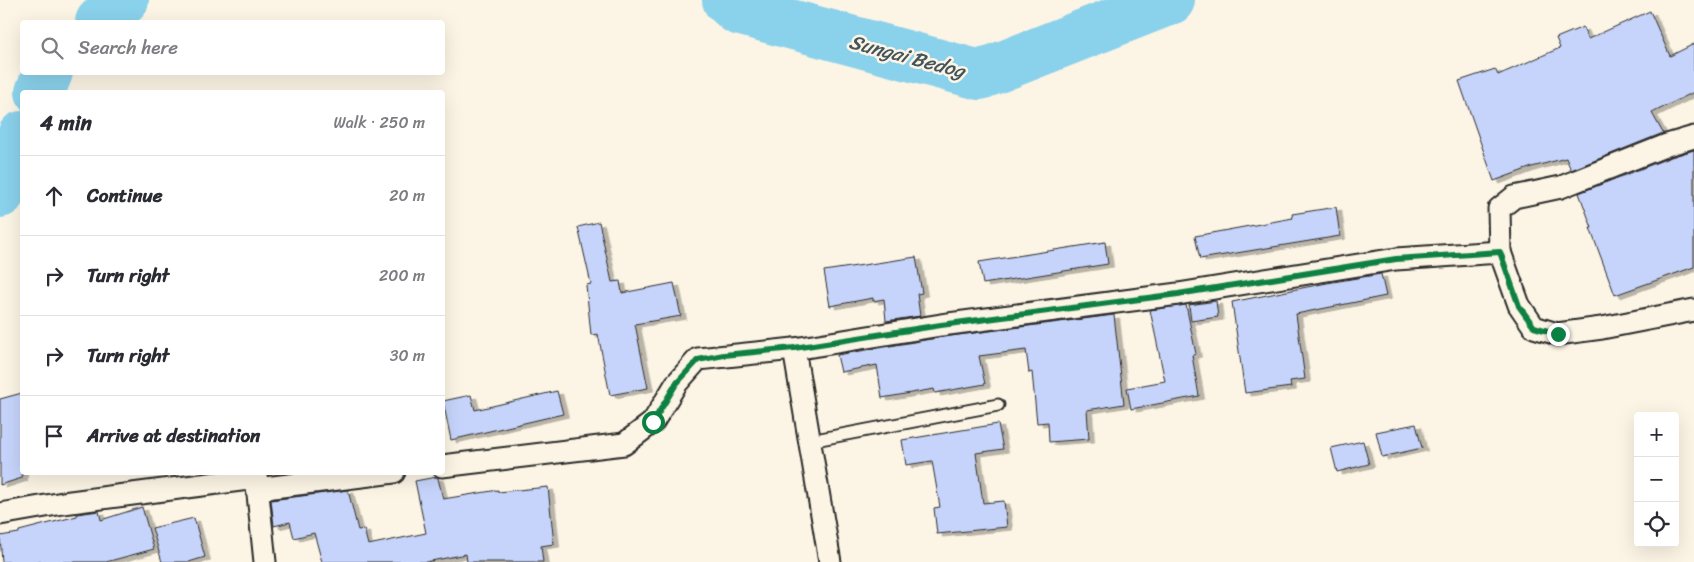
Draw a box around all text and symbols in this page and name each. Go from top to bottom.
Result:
search box [20,20,445,75]
water label: Sungai Bedog [845,24,971,89]
text: Search here [78,31,178,64]
icon: search [38,34,66,62]
text: 4 min [40,104,92,142]
text: Walk · 250 m [333,108,425,137]
text: Continue [87,179,163,212]
text: 20 m [389,181,425,210]
icon: ahead [40,182,68,210]
text: Turn right [87,259,169,292]
text: 200 m [379,261,425,290]
icon: right [40,262,68,290]
route end [1547,323,1570,346]
text: Turn right [87,339,169,372]
text: 30 m [390,341,425,370]
icon: right [40,342,68,370]
route start [642,411,665,434]
map controls [1634,412,1679,547]
button: + [1634,412,1679,457]
text: Arrive at destination [87,419,260,452]
icon: arrive [40,422,68,450]
button: − [1634,457,1679,502]
button: locate [1634,502,1679,547]

